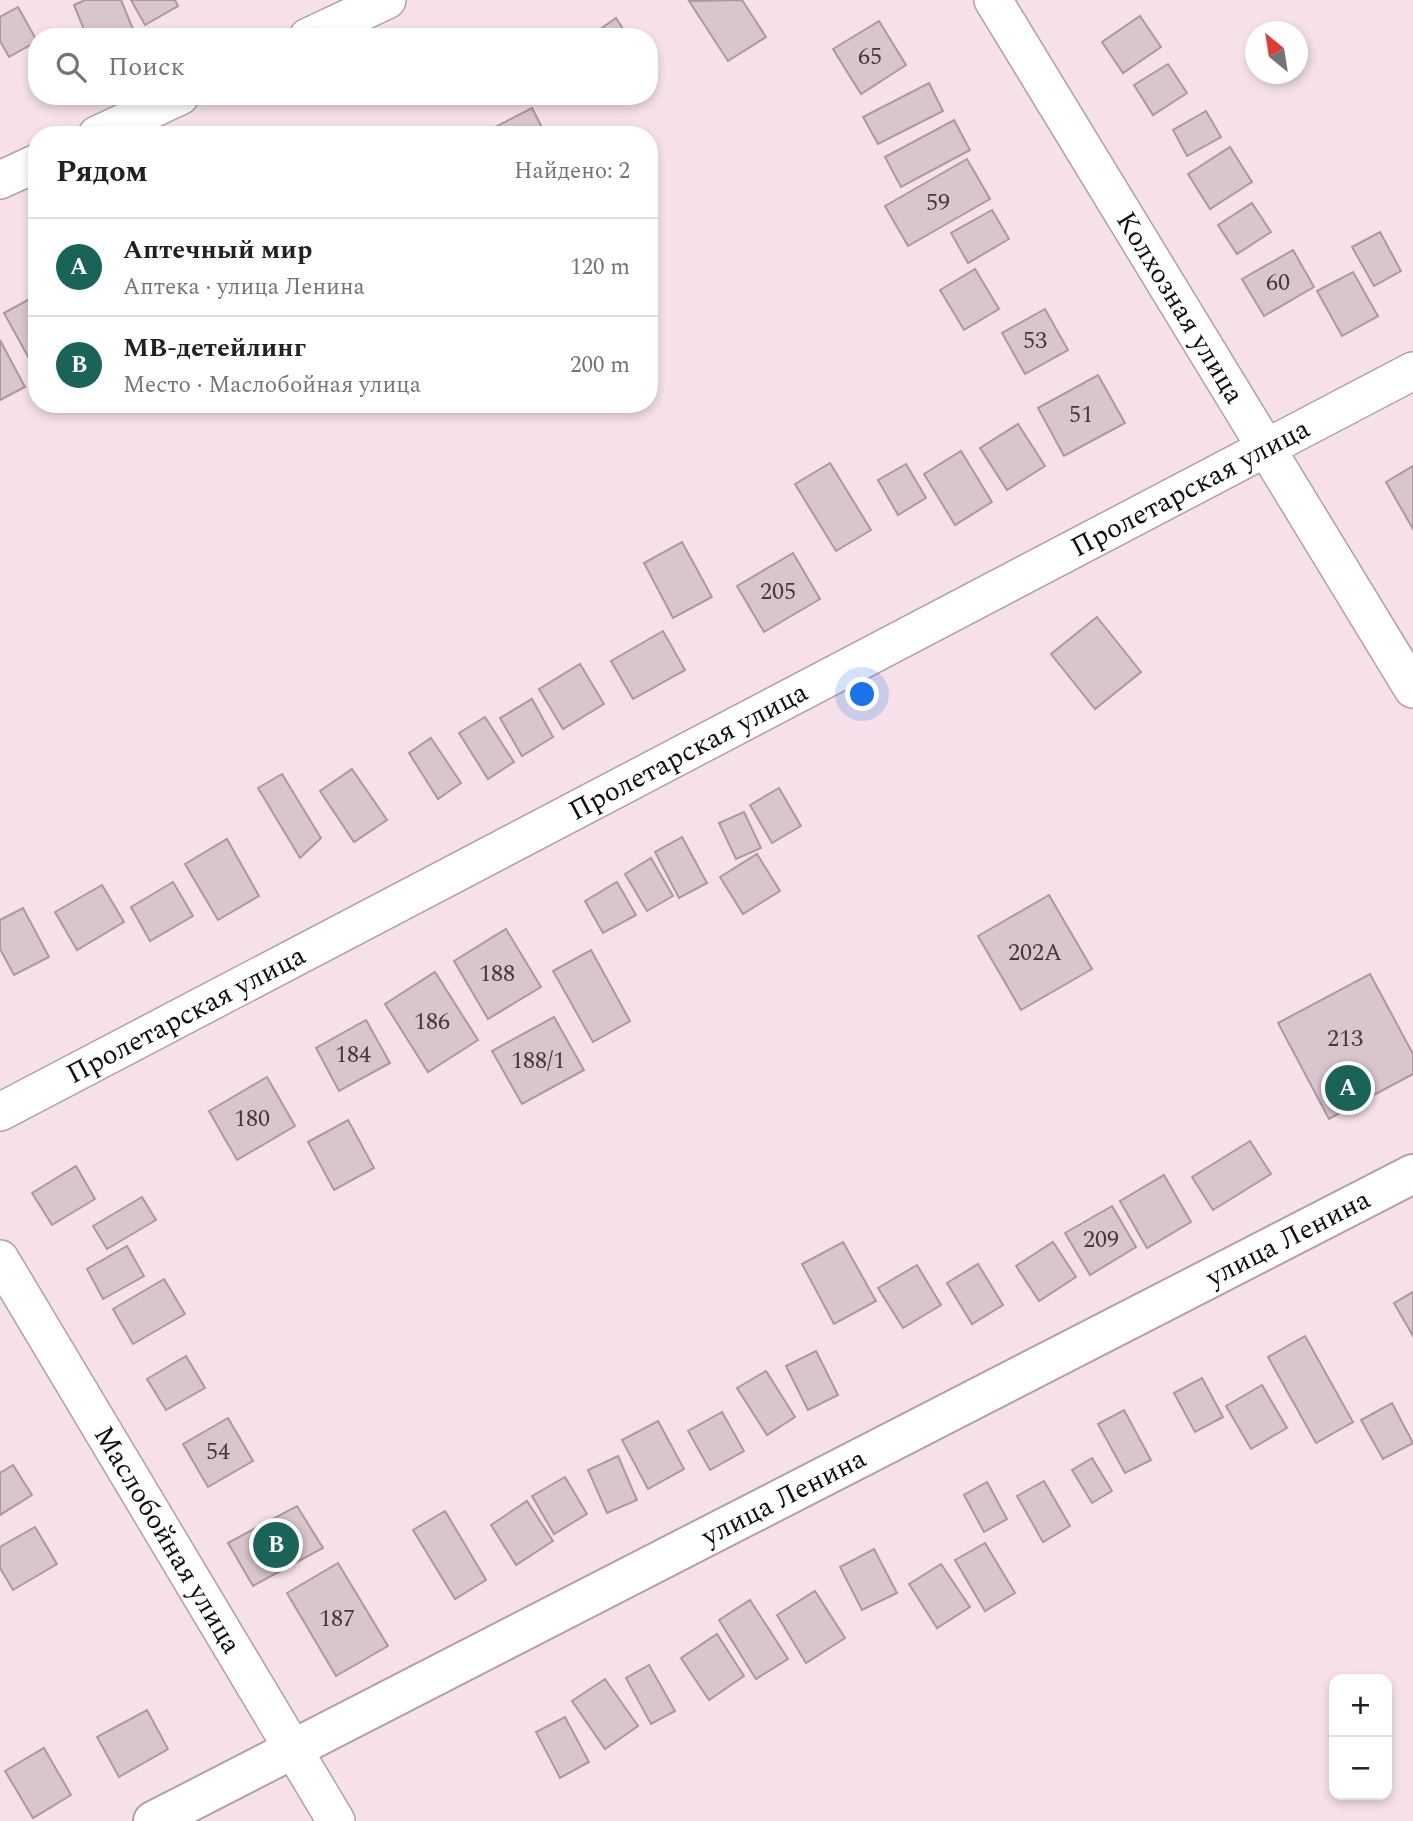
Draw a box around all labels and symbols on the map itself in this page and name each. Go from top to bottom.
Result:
north arrow [1245,21,1308,84]
house number: 65 [858,39,882,75]
house number: 59 [926,185,950,221]
street label: Колхозная улица [1105,203,1256,412]
house number: 60 [1266,265,1290,301]
house number: 53 [1023,323,1047,359]
house number: 51 [1069,397,1093,433]
street label: Пролетарская улица [1063,407,1318,568]
house number: 205 [760,574,796,610]
street label: Пролетарская улица [561,670,816,832]
your location [845,677,879,711]
street label: Пролетарская улица [59,934,314,1095]
house number: 202А [1008,935,1062,971]
house number: 188 [479,956,515,992]
house number: 186 [414,1004,450,1040]
house number: 213 [1327,1021,1363,1057]
house number: 184 [335,1037,371,1073]
house number: 188/1 [511,1043,565,1079]
pin: A [1325,1062,1371,1114]
house number: 180 [234,1101,270,1137]
street label: улица Ленина [1197,1178,1378,1299]
house number: 209 [1083,1222,1119,1258]
street label: Маслобойная улица [83,1417,253,1662]
house number: 54 [206,1434,230,1470]
street label: улица Ленина [693,1437,874,1558]
pin: B [253,1519,299,1571]
house number: 187 [319,1601,355,1637]

